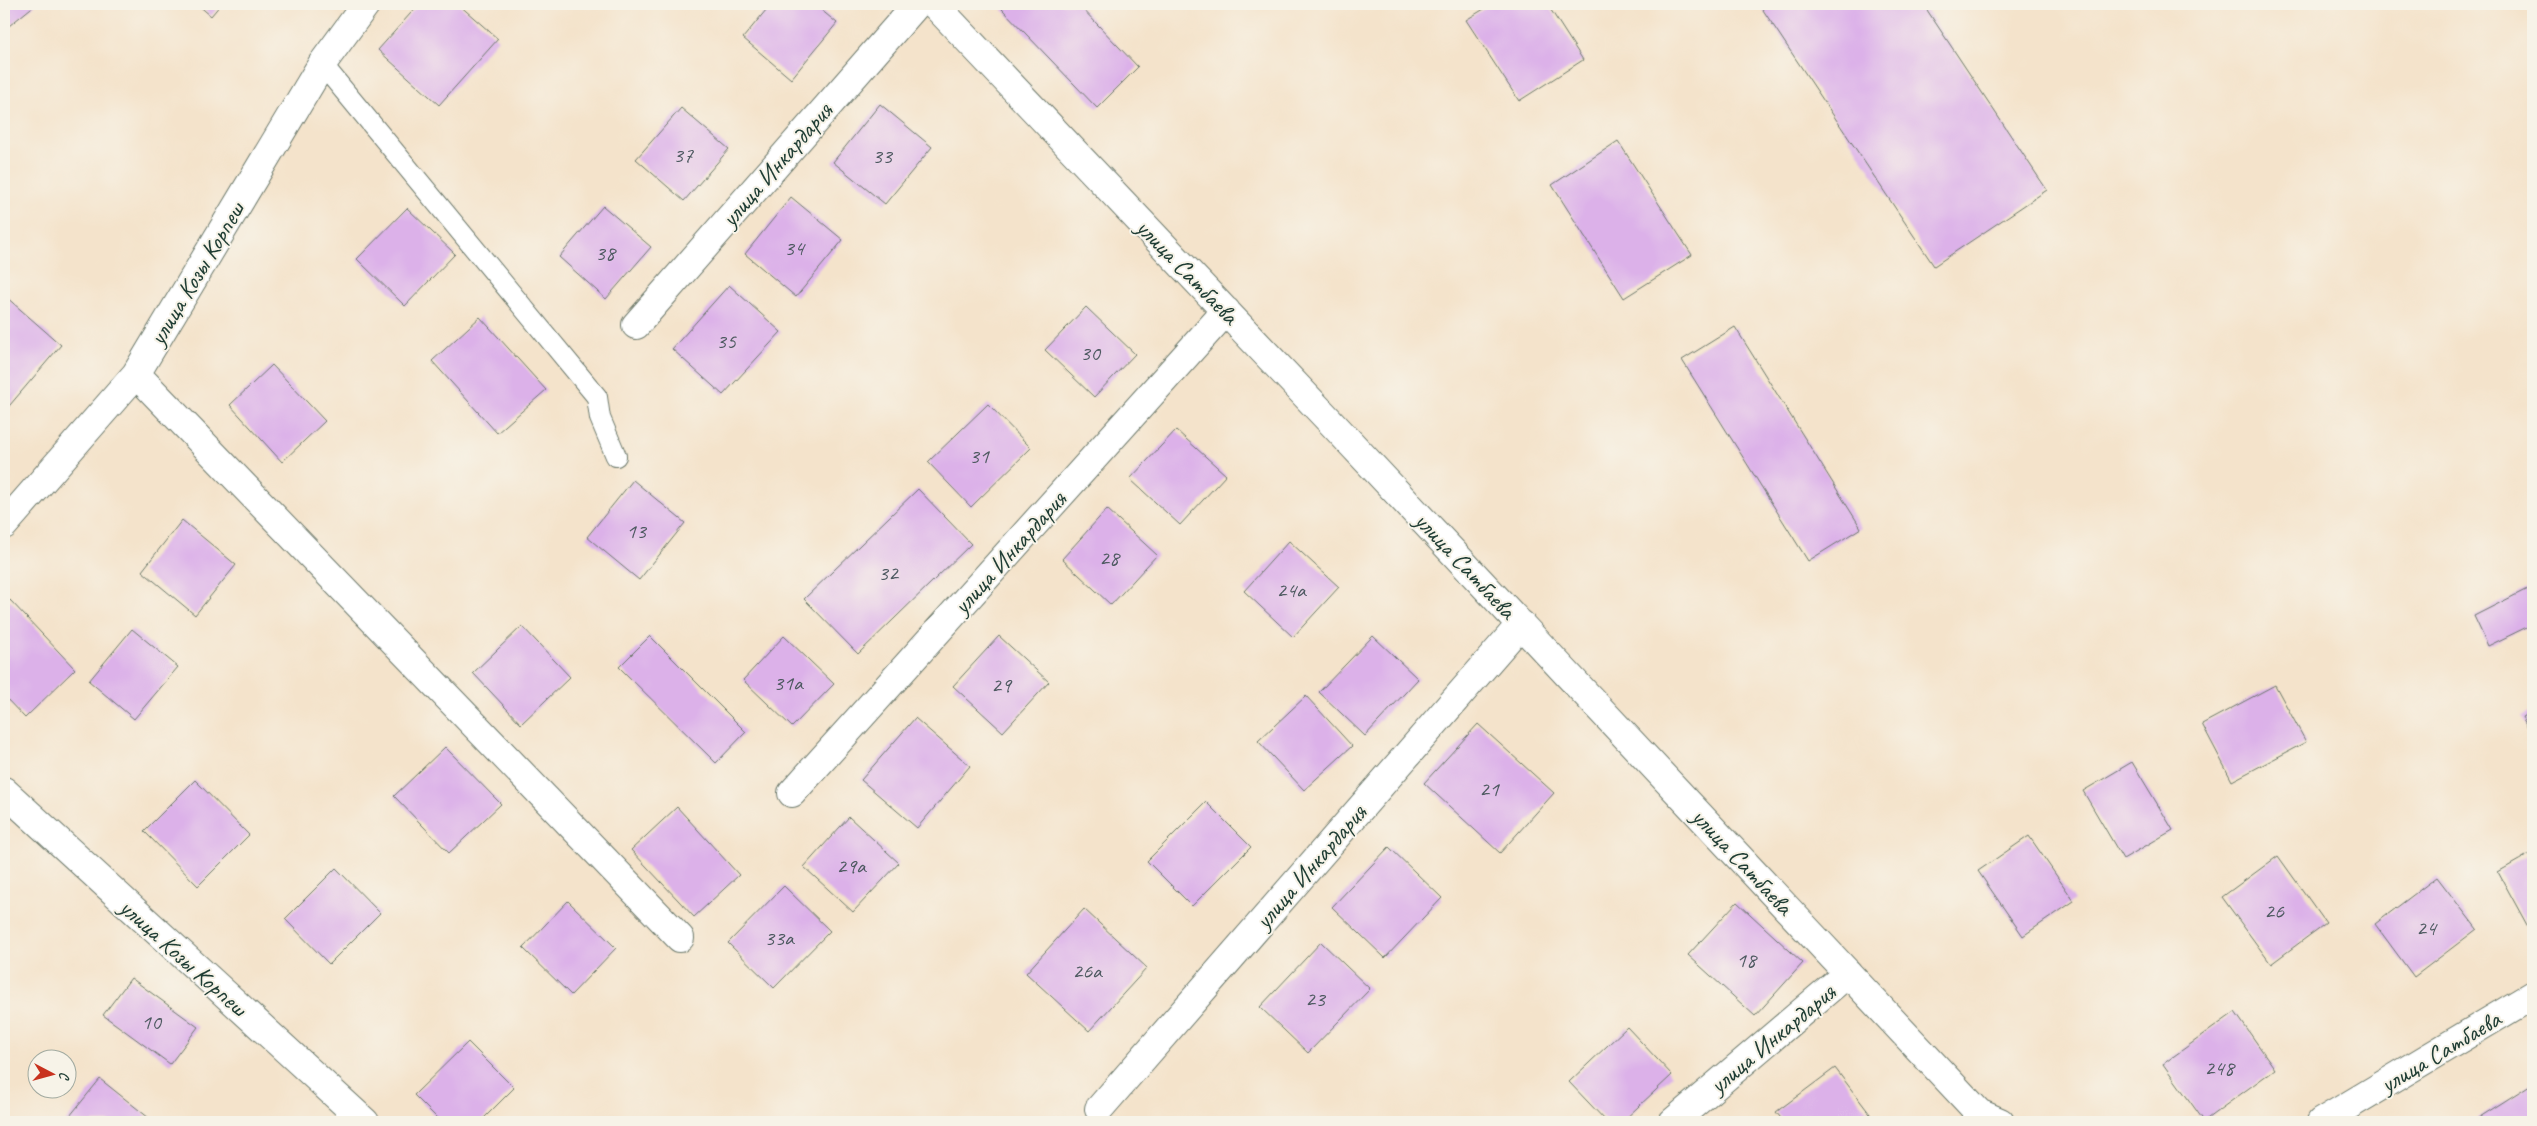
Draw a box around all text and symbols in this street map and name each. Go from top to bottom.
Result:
street label: улица Инкардария [712,95,840,235]
house number: 37 [673,141,694,169]
house number: 33 [872,142,894,170]
street label: улица Козы Корпеш [140,195,253,353]
street label: улица Сатбаева [1127,211,1247,333]
house number: 34 [784,234,806,262]
house number: 38 [595,239,617,267]
house number: 35 [716,327,737,355]
house number: 30 [1080,339,1102,367]
house number: 31 [969,442,990,470]
street label: улица Инкардария [945,484,1074,623]
street label: улица Сатбаева [1406,504,1524,627]
house number: 13 [626,517,648,545]
house number: 28 [1099,544,1121,572]
house number: 32 [878,559,900,587]
house number: 24а [1276,576,1307,604]
house number: 31а [773,669,804,697]
house number: 29 [991,671,1013,699]
house number: 21 [1479,775,1500,803]
street label: улица Инкардария [1246,797,1374,937]
street label: улица Сатбаева [1683,800,1801,923]
house number: 29а [836,852,867,880]
street label: улица Козы Корпеш [111,890,255,1025]
house number: 26 [2264,897,2285,925]
house number: 24 [2416,914,2438,942]
house number: 33а [764,924,795,952]
house number: 18 [1736,946,1758,974]
house number: 26а [1072,957,1103,985]
street label: улица Инкардария [1701,976,1843,1102]
house number: 23 [1305,985,1327,1013]
street label: улица Сатбаева [2373,1002,2508,1101]
house number: 10 [141,1008,163,1036]
north arrow [28,1048,78,1098]
house number: 248 [2204,1054,2236,1082]
text: С [55,1071,73,1082]

